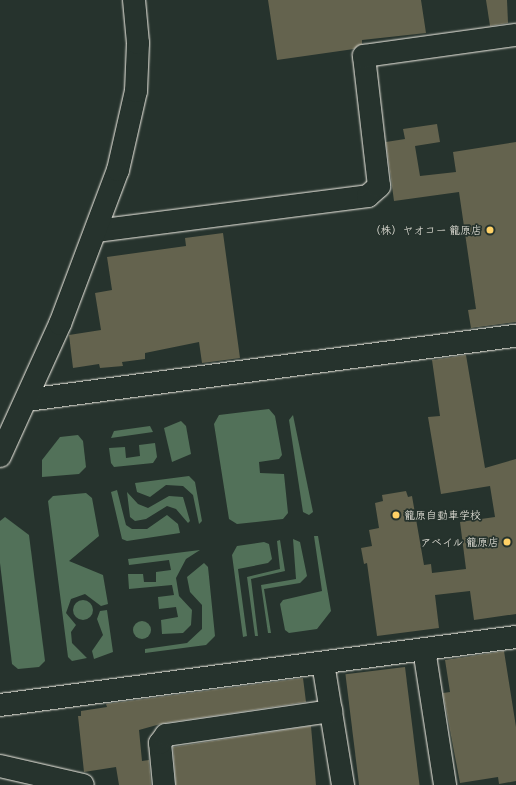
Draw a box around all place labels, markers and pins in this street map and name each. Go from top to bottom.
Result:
place label: （株）ヤオコー 籠原店 [369,223,482,237]
marker: （株）ヤオコー 籠原店 [485,225,495,235]
place label: 籠原自動車学校 [404,508,481,522]
marker: 籠原自動車学校 [391,510,401,520]
place label: アベイル 籠原店 [419,535,499,549]
marker: アベイル 籠原店 [502,537,512,547]

